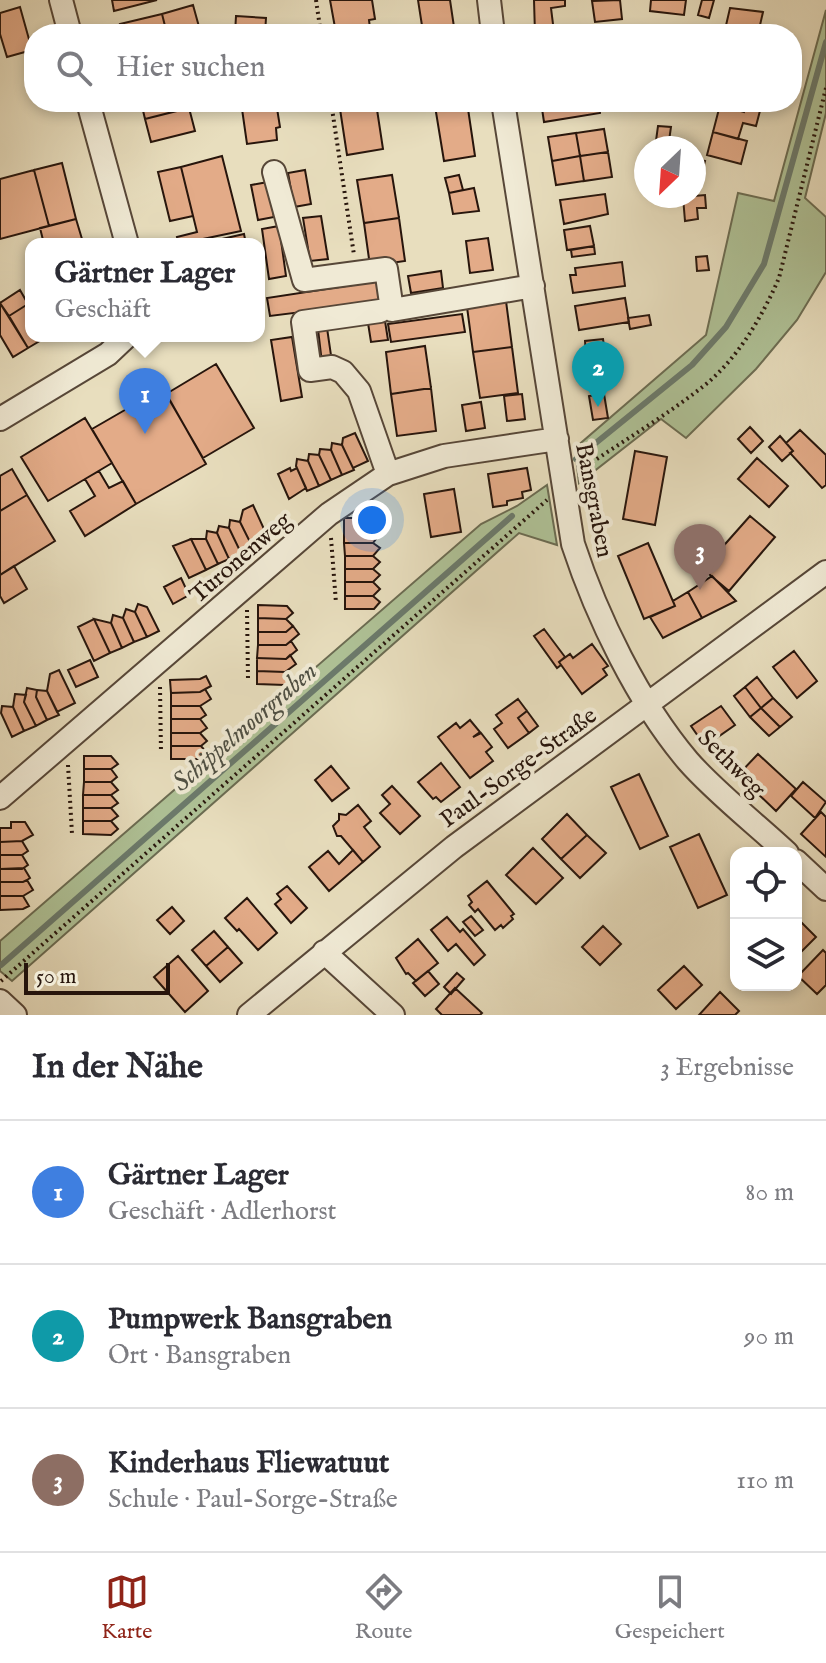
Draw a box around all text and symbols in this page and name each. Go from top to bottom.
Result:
search box [24,24,802,112]
icon: search [52,46,96,90]
text: Hier suchen [116,49,266,87]
north arrow [634,136,706,208]
popup [25,238,265,342]
text: Gärtner Lager [55,255,235,293]
text: Geschäft [55,293,151,326]
pin: 2 [572,341,624,407]
pin: 1 [119,368,171,434]
street label: Bansgraben [567,440,620,561]
your location [352,500,392,540]
street label: Turonenweg [183,505,299,611]
pin: 3 [674,524,726,590]
water label: Schippelmoorgraben [166,655,325,800]
street label: Paul-Sorge-Straße [434,701,603,836]
street label: Sethweg [690,724,772,805]
map controls [730,847,802,991]
button: locate [730,847,802,919]
button: layers [730,919,802,991]
scale bar [24,959,170,995]
text: 50 m [36,963,77,991]
text: In der Nähe [32,1046,203,1089]
text: 3 Ergebnisse [660,1051,794,1084]
text: Gärtner Lager [108,1157,289,1195]
text: 1 [53,1176,63,1209]
text: 80 m [745,1176,794,1209]
text: Geschäft · Adlerhorst [108,1195,337,1228]
text: Pumpwerk Bansgraben [108,1301,392,1339]
text: 2 [52,1320,64,1353]
text: 90 m [744,1320,794,1353]
text: Ort · Bansgraben [108,1339,291,1372]
text: Kinderhaus Fliewatuut [108,1445,389,1483]
text: 3 [53,1464,63,1497]
text: 110 m [736,1464,794,1497]
text: Schule · Paul-Sorge-Straße [108,1483,398,1516]
tab: Karte [101,1570,152,1646]
tab: Route [355,1570,412,1646]
tab: Gespeichert [615,1570,725,1646]

